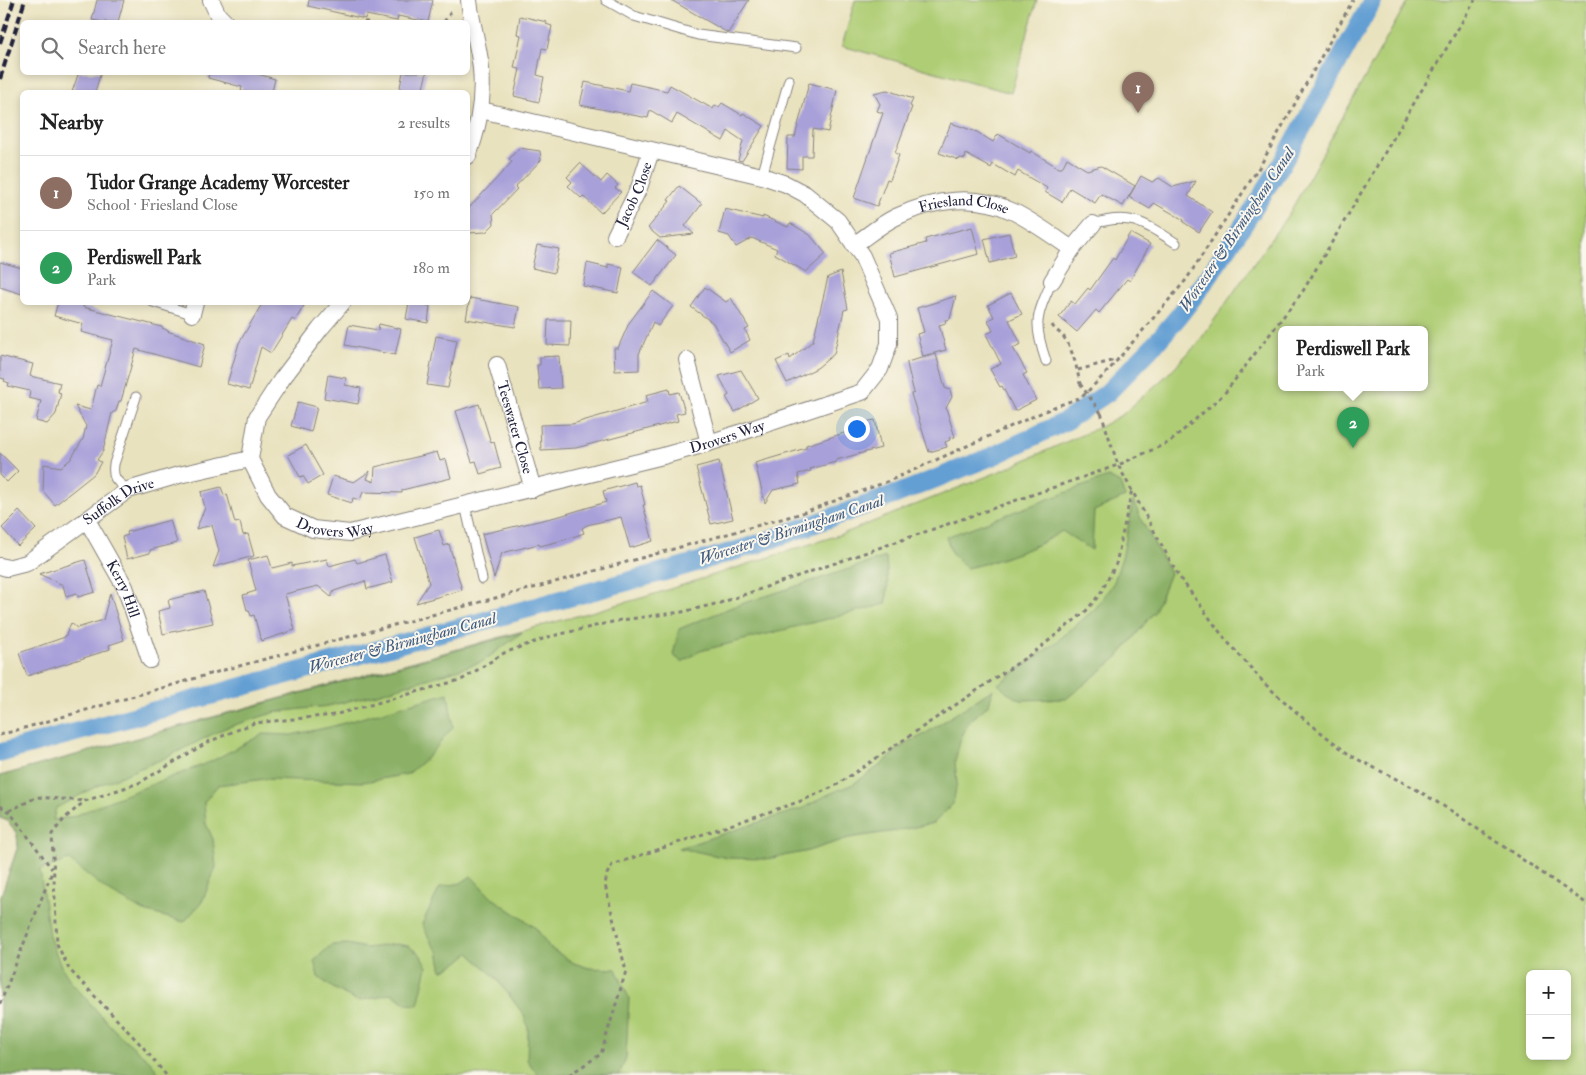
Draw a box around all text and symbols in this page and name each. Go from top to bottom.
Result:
search box [20,20,470,75]
icon: search [38,34,66,62]
text: Search here [78,36,166,60]
pin: 1 [1122,72,1154,113]
text: Nearby [40,109,103,136]
text: 2 results [397,113,450,133]
water label: Worcester & Birmingham Canal [1175,143,1300,315]
street label: Jacob Close [612,160,657,232]
text: Tudor Grange Academy Worcester [87,171,349,195]
text: 1 [53,183,59,203]
text: 150 m [413,183,450,203]
street label: Friesland Close [916,191,1012,219]
text: School · Friesland Close [87,195,238,215]
text: Perdiswell Park [87,246,201,270]
text: 2 [52,258,60,278]
text: 180 m [413,258,450,278]
text: Park [87,270,116,290]
popup [1278,326,1428,391]
text: Perdiswell Park [1296,337,1410,361]
text: Park [1296,361,1325,381]
street label: Teeswater Close [492,379,537,476]
pin: 2 [1337,407,1369,448]
street label: Drovers Way [687,416,768,458]
your location [844,416,870,442]
street label: Suffolk Drive [79,474,156,530]
water label: Worcester & Birmingham Canal [696,490,887,569]
street label: Drovers Way [293,513,375,544]
street label: Kerry Hill [102,557,144,620]
water label: Worcester & Birmingham Canal [306,608,499,678]
map controls [1526,970,1571,1060]
button: + [1526,970,1571,1015]
button: − [1526,1015,1571,1060]

